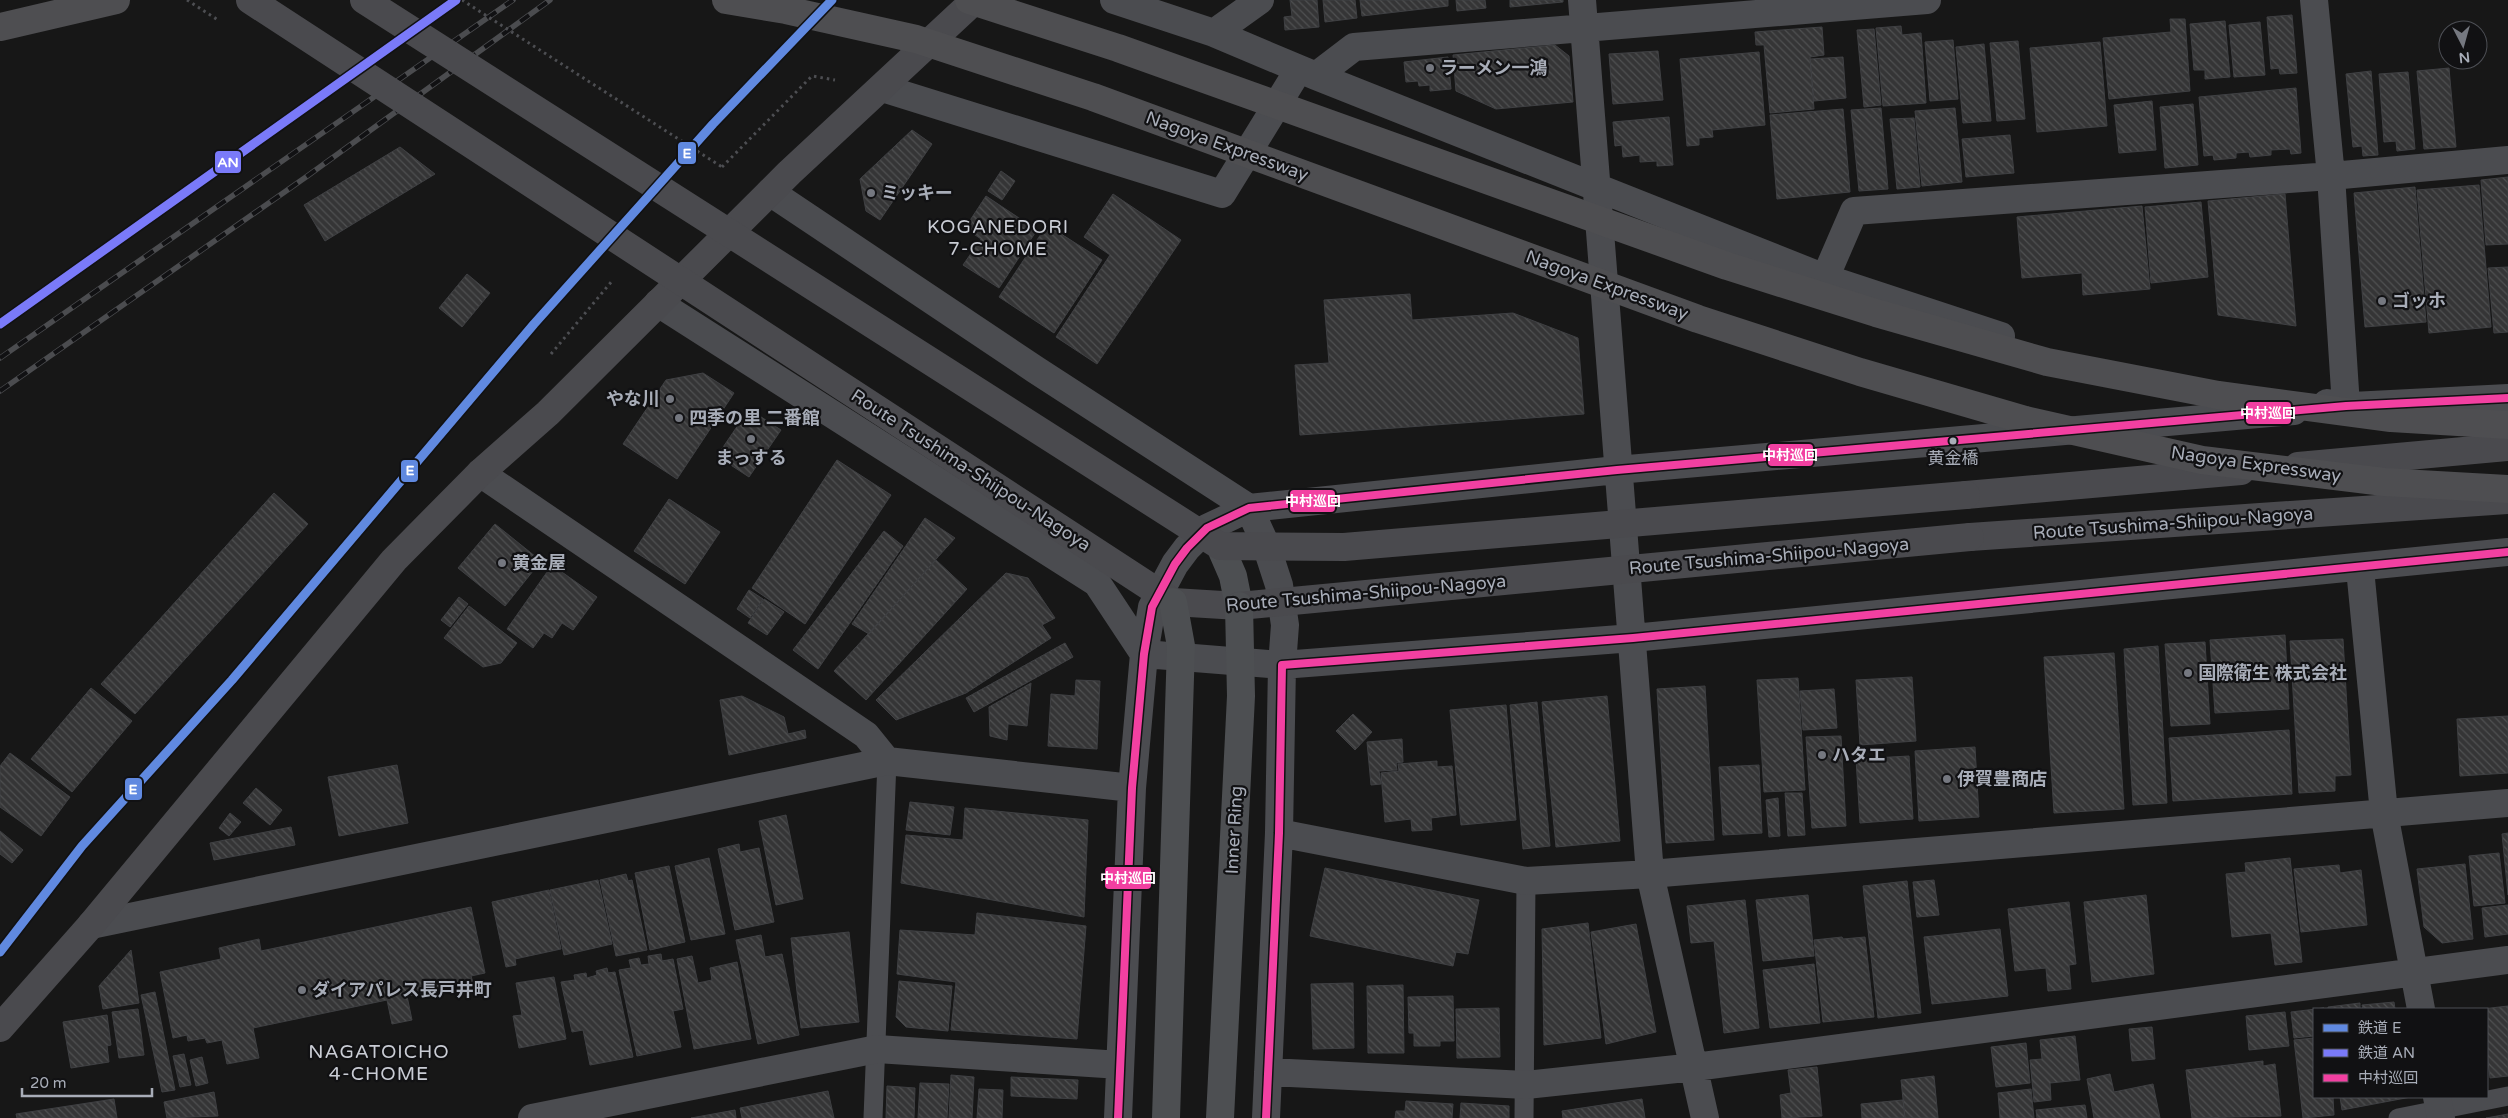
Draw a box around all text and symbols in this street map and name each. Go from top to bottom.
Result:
north arrow [2438,20,2488,70]
text: N [2458,48,2471,66]
place label: ラーメン一鴻 [1440,57,1547,79]
marker: ラーメン一鴻 [1424,62,1436,74]
street label: Nagoya Expressway [1143,106,1312,186]
line badge: E [677,141,697,165]
text: E [683,145,692,162]
line badge: AN [214,150,242,174]
text: AN [217,154,239,171]
place label: ミッキー [881,182,953,204]
marker: ミッキー [865,187,877,199]
district label: KOGANEDORI 7-CHOME [927,216,1069,260]
street label: Nagoya Expressway [1523,245,1692,325]
place label: ゴッホ [2392,290,2446,312]
marker: ゴッホ [2376,295,2388,307]
street label: Route Tsushima-Shiipou-Nagoya [847,384,1095,556]
place label: やな川 [606,388,660,410]
marker: やな川 [664,393,676,405]
line badge: 中村巡回 [2245,401,2292,425]
text: 中村巡回 [2240,405,2296,422]
place label: 四季の里 二番館 [689,407,820,429]
marker: 四季の里 二番館 [673,412,685,424]
marker: まっする [745,433,757,445]
marker: 黄金橋 [1948,436,1958,446]
street label: Nagoya Expressway [2170,441,2343,487]
line badge: 中村巡回 [1767,443,1814,467]
place label: まっする [715,447,787,469]
text: 中村巡回 [1762,447,1818,464]
place label: 黄金橋 [1928,448,1979,469]
line badge: E [400,459,419,483]
text: E [406,462,415,479]
line badge: 中村巡回 [1289,489,1336,513]
text: 中村巡回 [1285,493,1341,510]
street label: Route Tsushima-Shiipou-Nagoya [2032,502,2314,544]
street label: Route Tsushima-Shiipou-Nagoya [1628,533,1910,579]
place label: 黄金屋 [512,552,566,574]
marker: 黄金屋 [496,557,508,569]
street label: Route Tsushima-Shiipou-Nagoya [1225,570,1507,616]
place label: 国際衛生 株式会社 [2198,662,2347,684]
marker: 国際衛生 株式会社 [2182,667,2194,679]
place label: ハタエ [1832,744,1886,766]
marker: ハタエ [1816,749,1828,761]
place label: 伊賀豊商店 [1957,768,2047,790]
marker: 伊賀豊商店 [1941,773,1953,785]
line badge: E [124,777,143,801]
text: E [129,781,138,798]
street label: Inner Ring [1221,785,1247,875]
line badge: 中村巡回 [1104,866,1152,890]
text: 中村巡回 [1100,870,1156,887]
place label: ダイアパレス長戸井町 [312,979,492,1001]
marker: ダイアパレス長戸井町 [296,984,308,996]
legend [2313,1008,2488,1098]
text: 鉄道 E [2358,1019,2401,1037]
district label: NAGATOICHO 4-CHOME [308,1041,450,1085]
text: 鉄道 AN [2358,1044,2415,1062]
scale bar [22,1066,152,1098]
text: 中村巡回 [2358,1069,2418,1087]
text: 20 m [30,1074,67,1092]

